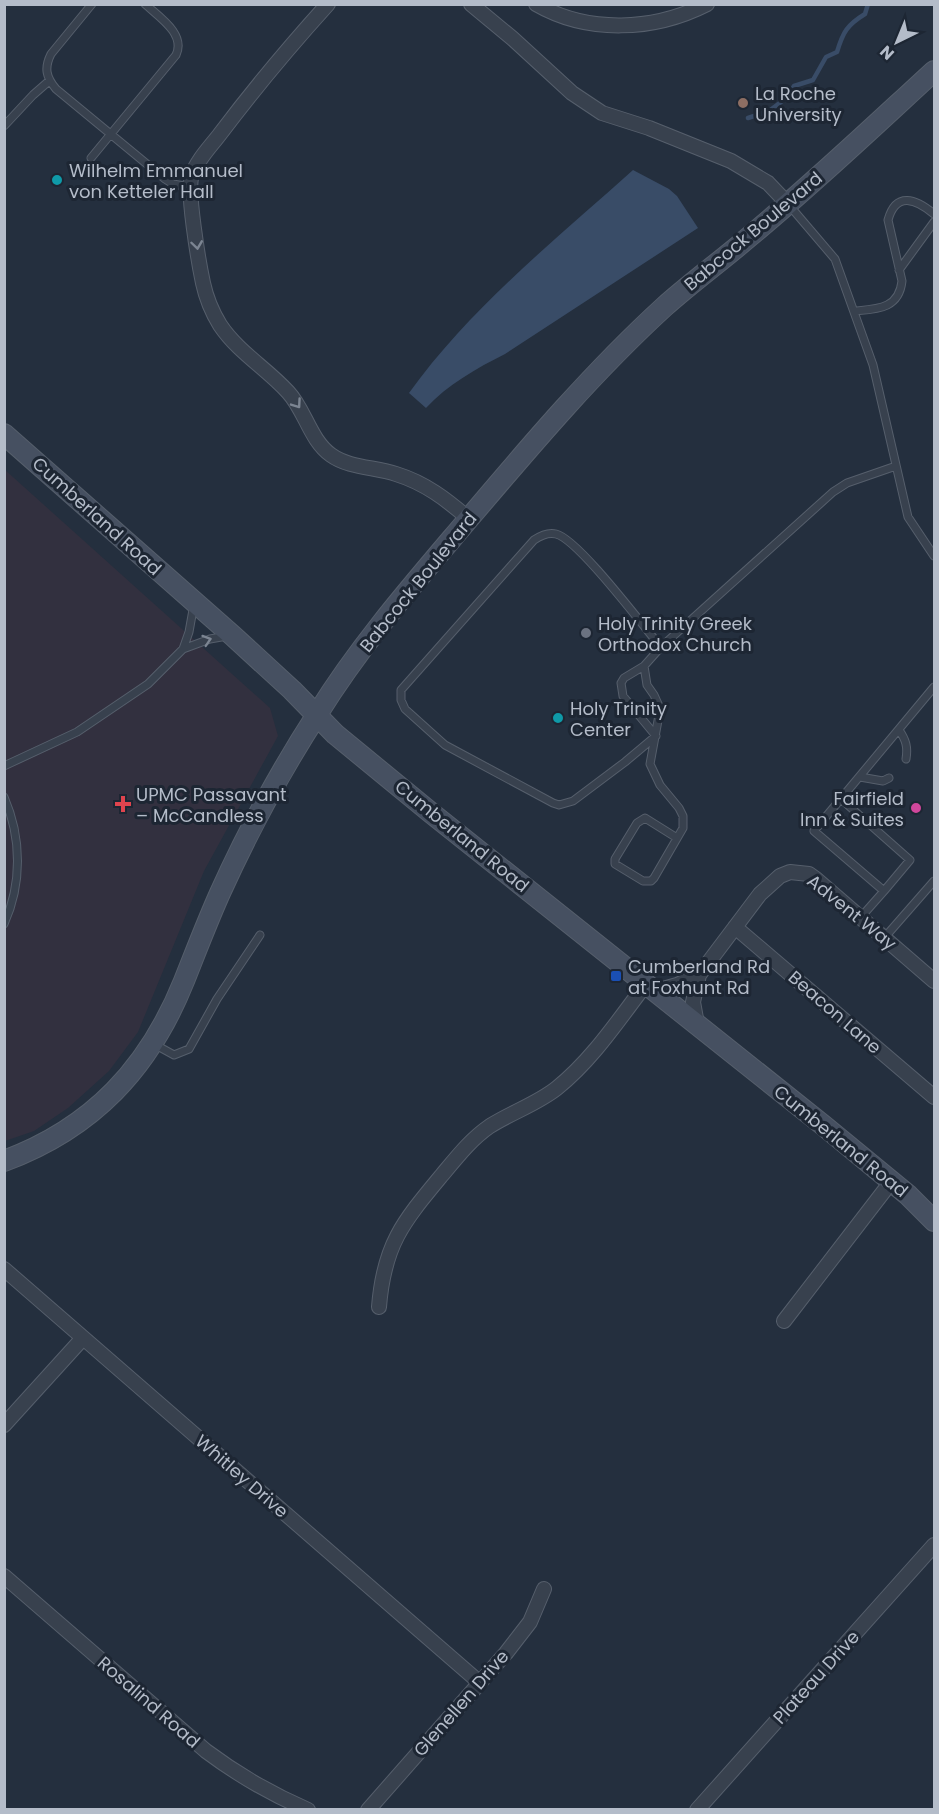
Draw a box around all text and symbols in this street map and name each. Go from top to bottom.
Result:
north arrow [867,12,927,72]
text: N [875,40,899,65]
place label: La Roche University [755,81,842,127]
marker: La Roche University [736,96,750,110]
place label: Wilhelm Emmanuel von Ketteler Hall [69,158,243,204]
street label: Babcock Boulevard [678,166,828,296]
marker: Wilhelm Emmanuel von Ketteler Hall [50,173,64,187]
one-way arrow [191,240,203,249]
one-way arrow [290,398,301,409]
street label: Cumberland Road [27,451,167,581]
street label: Babcock Boulevard [354,507,482,657]
place label: Holy Trinity Greek Orthodox Church [598,611,753,657]
marker: Holy Trinity Greek Orthodox Church [579,626,593,640]
one-way arrow [201,635,212,648]
place label: Holy Trinity Center [570,696,667,742]
marker: Holy Trinity Center [551,711,565,725]
street label: Cumberland Road [390,774,534,898]
place label: UPMC Passavant – McCandless [136,782,287,828]
place label: Fairfield Inn & Suites [800,786,904,832]
marker: UPMC Passavant – McCandless [114,795,132,813]
marker: Fairfield Inn & Suites [909,801,923,815]
street label: Advent Way [802,868,902,956]
place label: Cumberland Rd at Foxhunt Rd [628,954,770,1000]
street label: Beacon Lane [783,965,887,1059]
marker: Cumberland Rd at Foxhunt Rd [609,969,623,983]
street label: Cumberland Road [769,1079,913,1203]
street label: Whitley Drive [190,1429,294,1523]
street label: Plateau Drive [767,1625,865,1729]
street label: Glenellen Drive [408,1644,514,1762]
street label: Rosalind Road [92,1651,206,1753]

